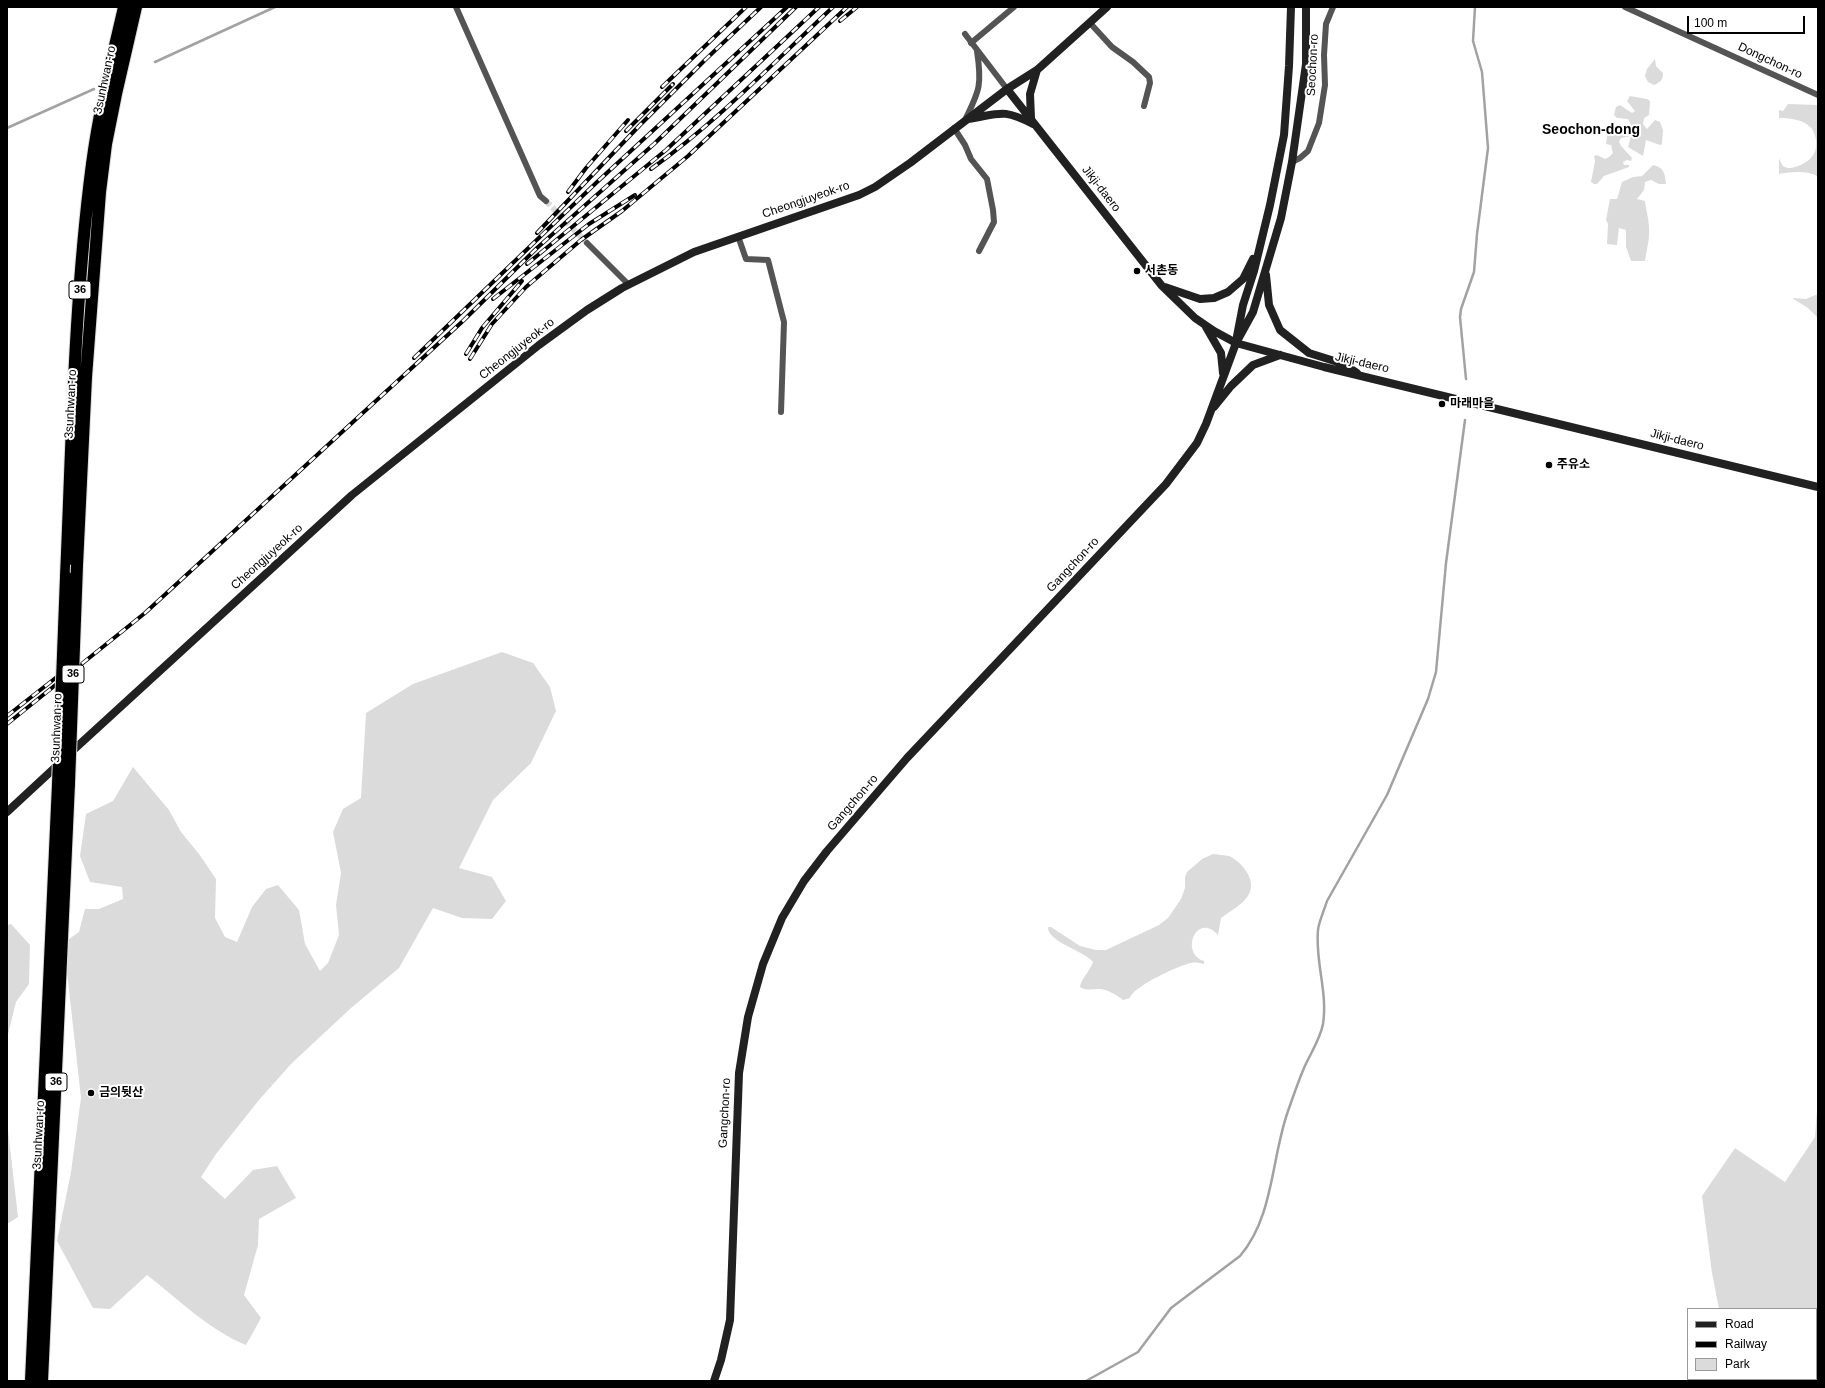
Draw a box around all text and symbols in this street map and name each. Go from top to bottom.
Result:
scale bar [1689,8,1807,34]
text: 100 m [1694,16,1727,30]
street label: Seochon-ro [1304,34,1322,96]
street label: Dongchon-ro [1736,40,1804,82]
street label: 3sunhwan-ro [91,45,119,115]
district label: Seochon-dong [1542,122,1640,138]
street label: Jikji-daero [1078,163,1124,215]
street label: Cheongjuyeok-ro [760,178,852,222]
place label: 서촌동 [1145,264,1178,278]
marker: 서촌동 [1132,266,1142,276]
road number: 36 [69,281,91,299]
street label: Cheongjuyeok-ro [477,315,557,383]
street label: Jikji-daero [1334,350,1390,376]
street label: 3sunhwan-ro [62,369,80,439]
place label: 마래마을 [1450,397,1494,411]
marker: 마래마을 [1437,399,1447,409]
street label: Jikji-daero [1649,426,1705,454]
place label: 주유소 [1557,458,1590,472]
marker: 주유소 [1544,460,1554,470]
street label: Cheongjuyeok-ro [228,521,306,593]
street label: Gangchon-ro [1044,534,1102,596]
road number: 36 [62,665,84,683]
street label: 3sunhwan-ro [49,693,65,763]
street label: Gangchon-ro [825,772,881,834]
road number: 36 [45,1073,67,1091]
street label: Gangchon-ro [716,1078,734,1148]
place label: 금의뒷산 [99,1086,143,1100]
marker: 금의뒷산 [86,1088,96,1098]
street label: 3sunhwan-ro [30,1100,48,1170]
legend [1687,1308,1817,1380]
text: Road [1725,1317,1754,1331]
text: Railway [1725,1337,1767,1351]
text: Park [1725,1357,1750,1371]

